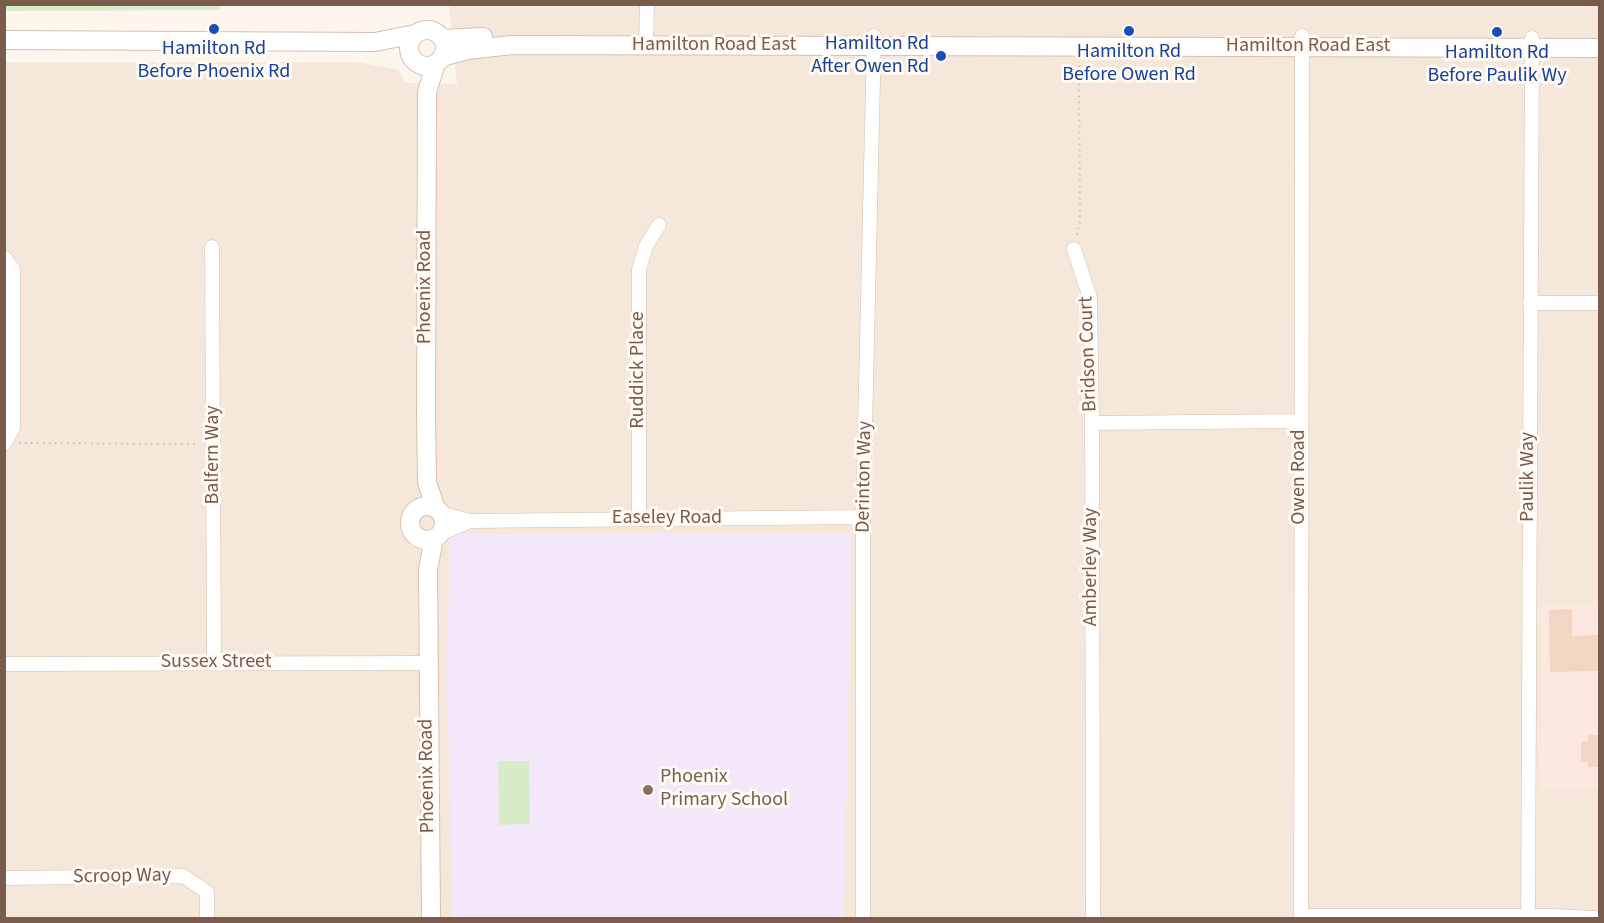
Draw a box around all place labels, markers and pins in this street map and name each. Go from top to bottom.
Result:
marker: Hamilton Rd Before Phoenix Rd [207,22,221,36]
marker: Hamilton Rd Before Owen Rd [1122,24,1136,38]
marker: Hamilton Rd Before Paulik Wy [1490,25,1504,39]
place label: Hamilton Rd After Owen Rd [811,33,929,80]
place label: Hamilton Rd Before Phoenix Rd [138,38,290,85]
place label: Hamilton Rd Before Owen Rd [1062,41,1196,88]
place label: Hamilton Rd Before Paulik Wy [1427,42,1567,89]
marker: Hamilton Rd After Owen Rd [934,49,948,63]
place label: Phoenix Primary School [660,766,788,813]
marker: Phoenix Primary School [641,783,655,797]

